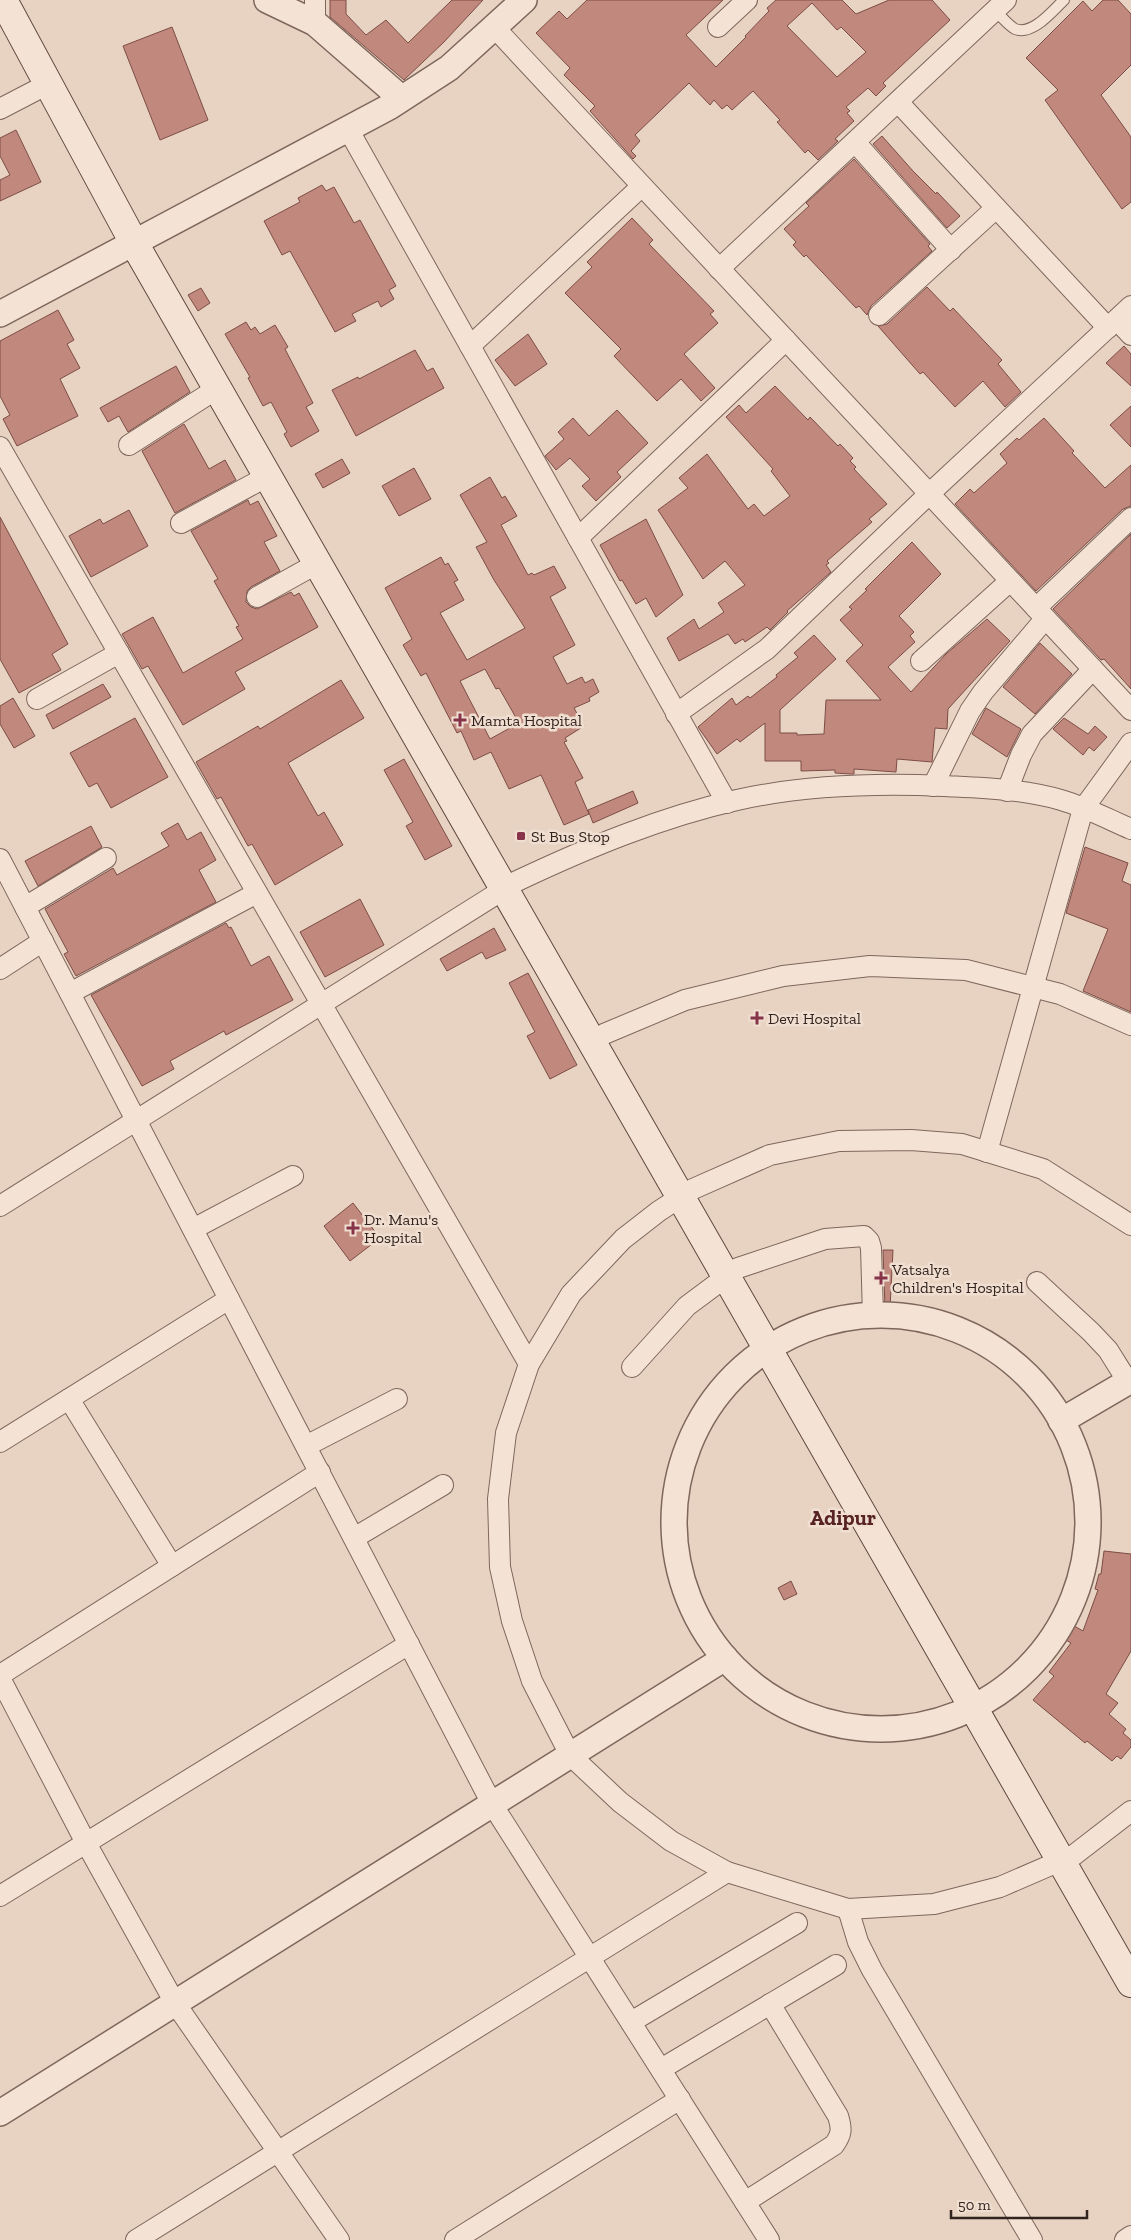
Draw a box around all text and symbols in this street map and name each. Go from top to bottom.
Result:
place label: Mamta Hospital [471,711,582,730]
marker: Mamta Hospital [453,713,467,727]
place label: St Bus Stop [531,827,610,846]
marker: St Bus Stop [515,830,527,842]
place label: Devi Hospital [768,1009,861,1028]
marker: Devi Hospital [750,1011,764,1025]
place label: Dr. Manu's Hospital [364,1210,438,1247]
marker: Dr. Manu's Hospital [346,1221,360,1235]
place label: Vatsalya Children's Hospital [891,1260,1024,1297]
marker: Vatsalya Children's Hospital [874,1271,888,1285]
district label: Adipur [810,1505,876,1530]
scale bar [951,2188,1087,2220]
text: 50 m [958,2196,991,2214]

